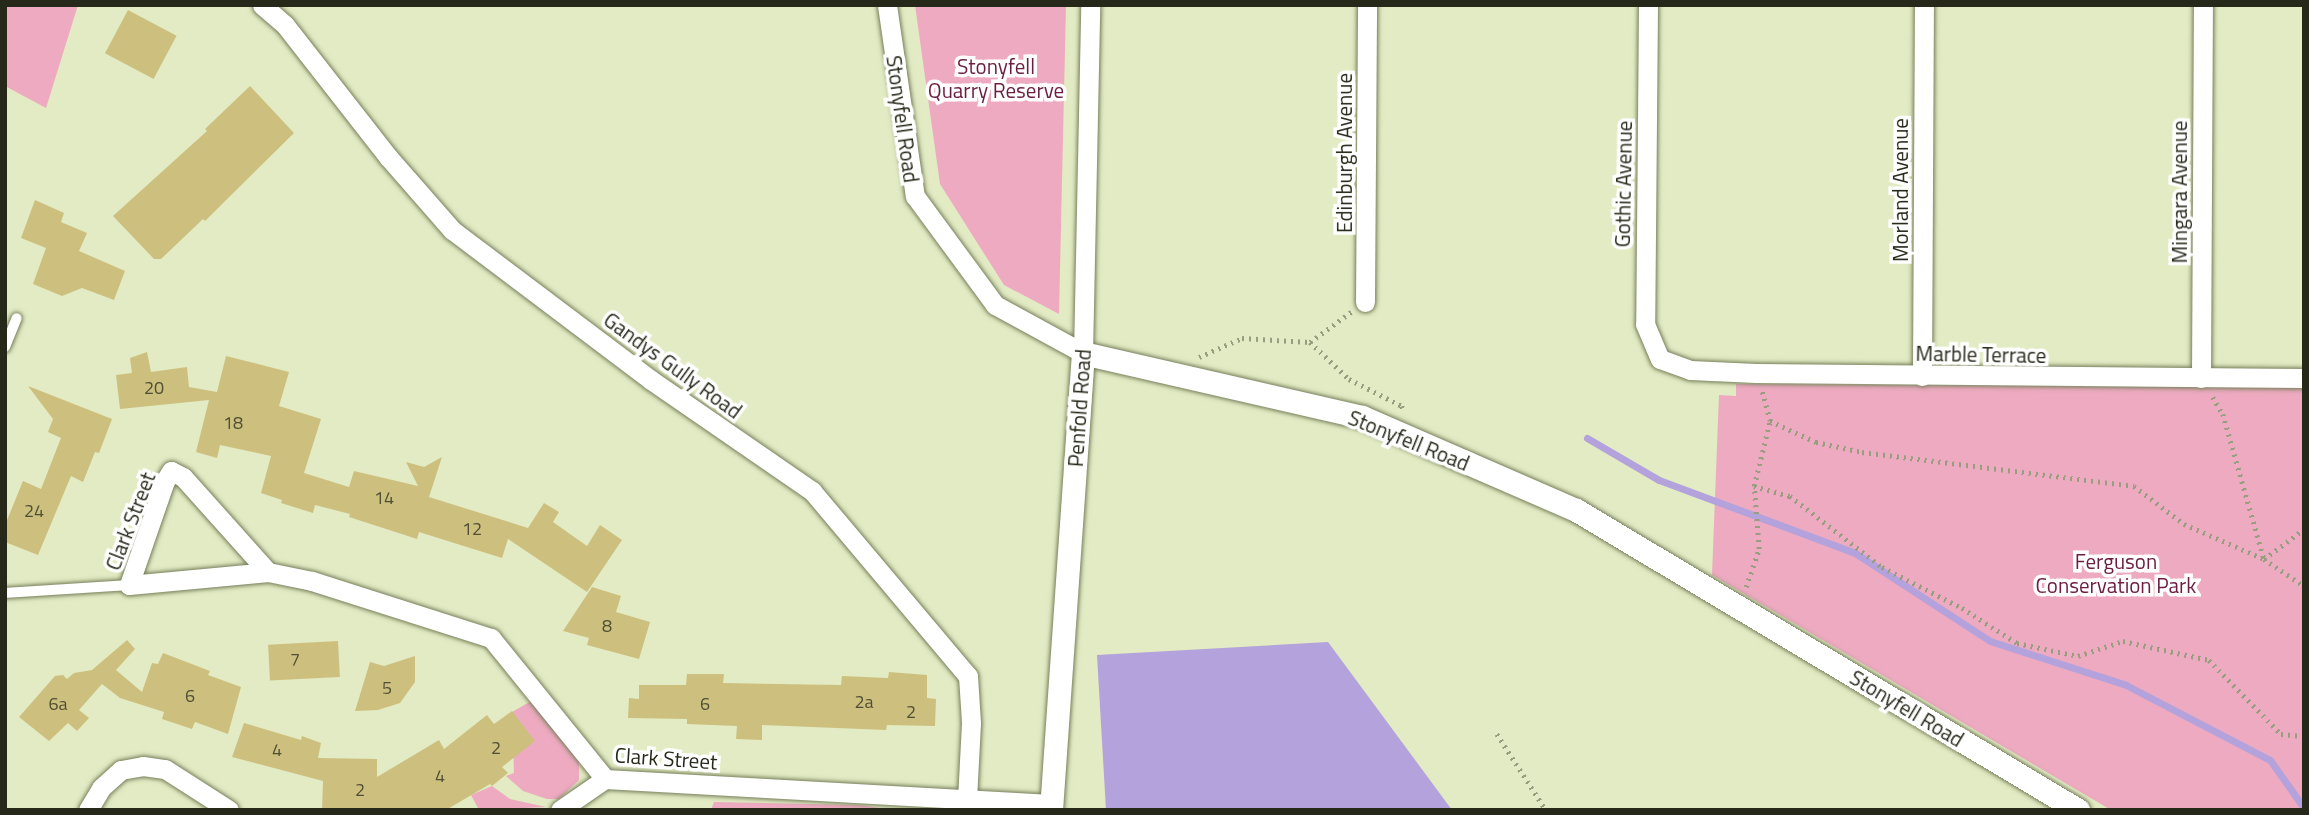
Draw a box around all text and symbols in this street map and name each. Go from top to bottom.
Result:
park label: Stonyfell Quarry Reserve [928,53,1064,103]
street label: Stonyfell Road [882,54,924,184]
street label: Edinburgh Avenue [1331,73,1357,233]
street label: Morland Avenue [1887,118,1913,262]
street label: Gothic Avenue [1609,120,1637,248]
street label: Mingara Avenue [2166,121,2192,263]
street label: Gandys Gully Road [599,307,747,423]
street label: Marble Terrace [1915,340,2047,368]
street label: Penfold Road [1062,348,1096,468]
house number: 20 [144,377,164,399]
street label: Stonyfell Road [1345,404,1473,476]
house number: 18 [223,412,243,434]
street label: Clark Street [100,468,160,574]
house number: 14 [374,487,394,509]
house number: 24 [24,500,44,522]
house number: 12 [462,518,482,540]
park label: Ferguson Conservation Park [2036,548,2196,598]
house number: 8 [602,615,612,637]
house number: 7 [290,649,300,671]
street label: Stonyfell Road [1846,664,1968,752]
house number: 5 [382,677,392,699]
house number: 6 [185,685,195,707]
house number: 2a [854,691,874,713]
house number: 6a [48,693,68,715]
house number: 6 [700,693,710,715]
house number: 2 [906,701,916,723]
house number: 2 [491,737,501,759]
house number: 4 [272,739,282,761]
street label: Clark Street [614,742,718,774]
house number: 4 [435,765,445,787]
house number: 2 [355,779,365,801]

